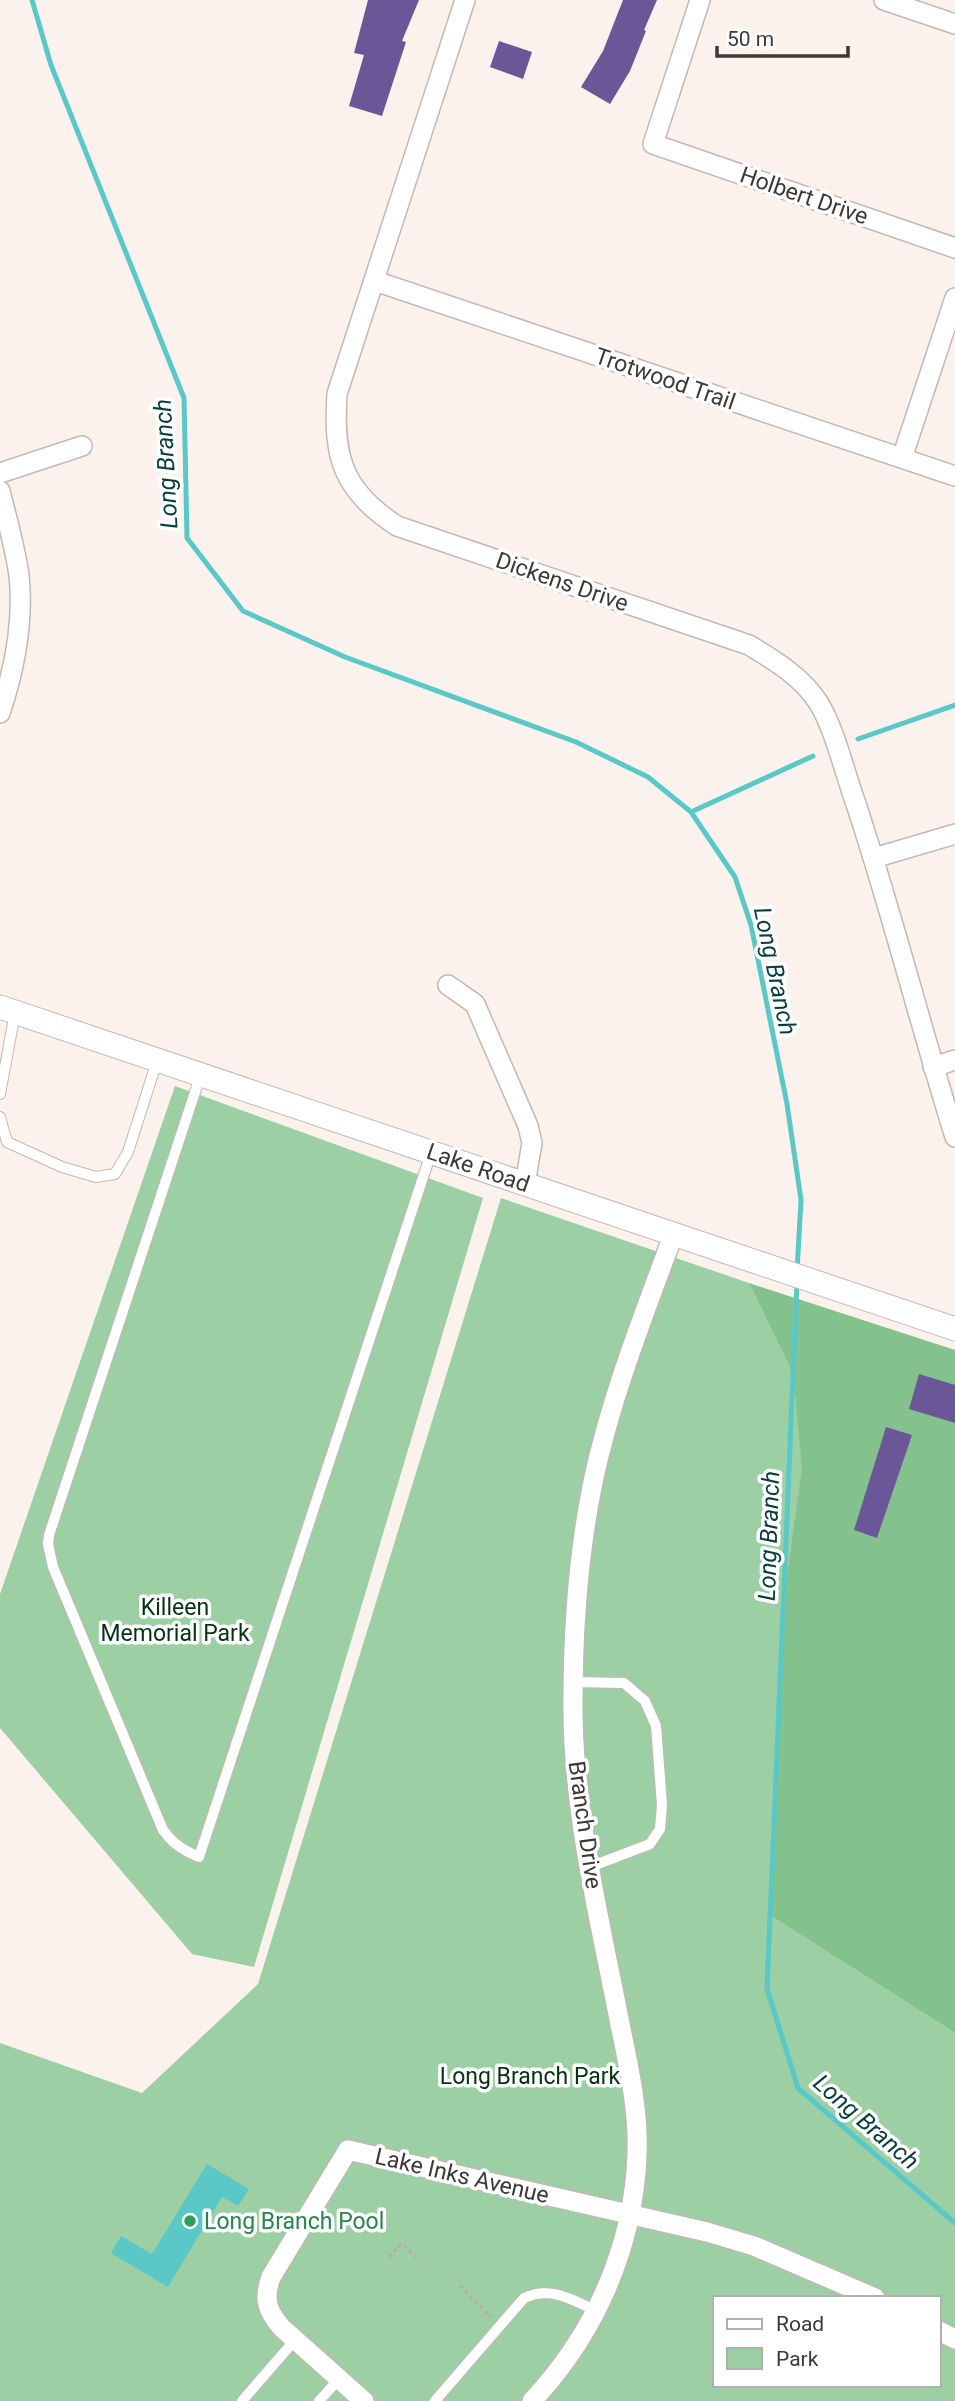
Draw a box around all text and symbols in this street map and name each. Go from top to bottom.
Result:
scale bar [717,14,848,58]
text: 50 m [727,27,774,51]
street label: Holbert Drive [736,162,872,230]
street label: Trotwood Trail [591,342,739,416]
water label: Long Branch [149,398,183,530]
street label: Dickens Drive [492,547,632,617]
water label: Long Branch [748,904,802,1038]
street label: Lake Road [423,1138,533,1198]
water label: Long Branch [753,1470,785,1602]
park label: Killeen Memorial Park [100,1594,250,1647]
street label: Branch Drive [563,1759,607,1891]
park label: Long Branch Park [440,2063,621,2090]
water label: Long Branch [808,2069,924,2175]
street label: Lake Inks Avenue [372,2143,552,2209]
place label: Long Branch Pool [204,2208,384,2235]
marker: Long Branch Pool [182,2213,198,2229]
legend [713,2296,941,2387]
text: Road [776,2312,824,2336]
text: Park [776,2347,819,2371]

